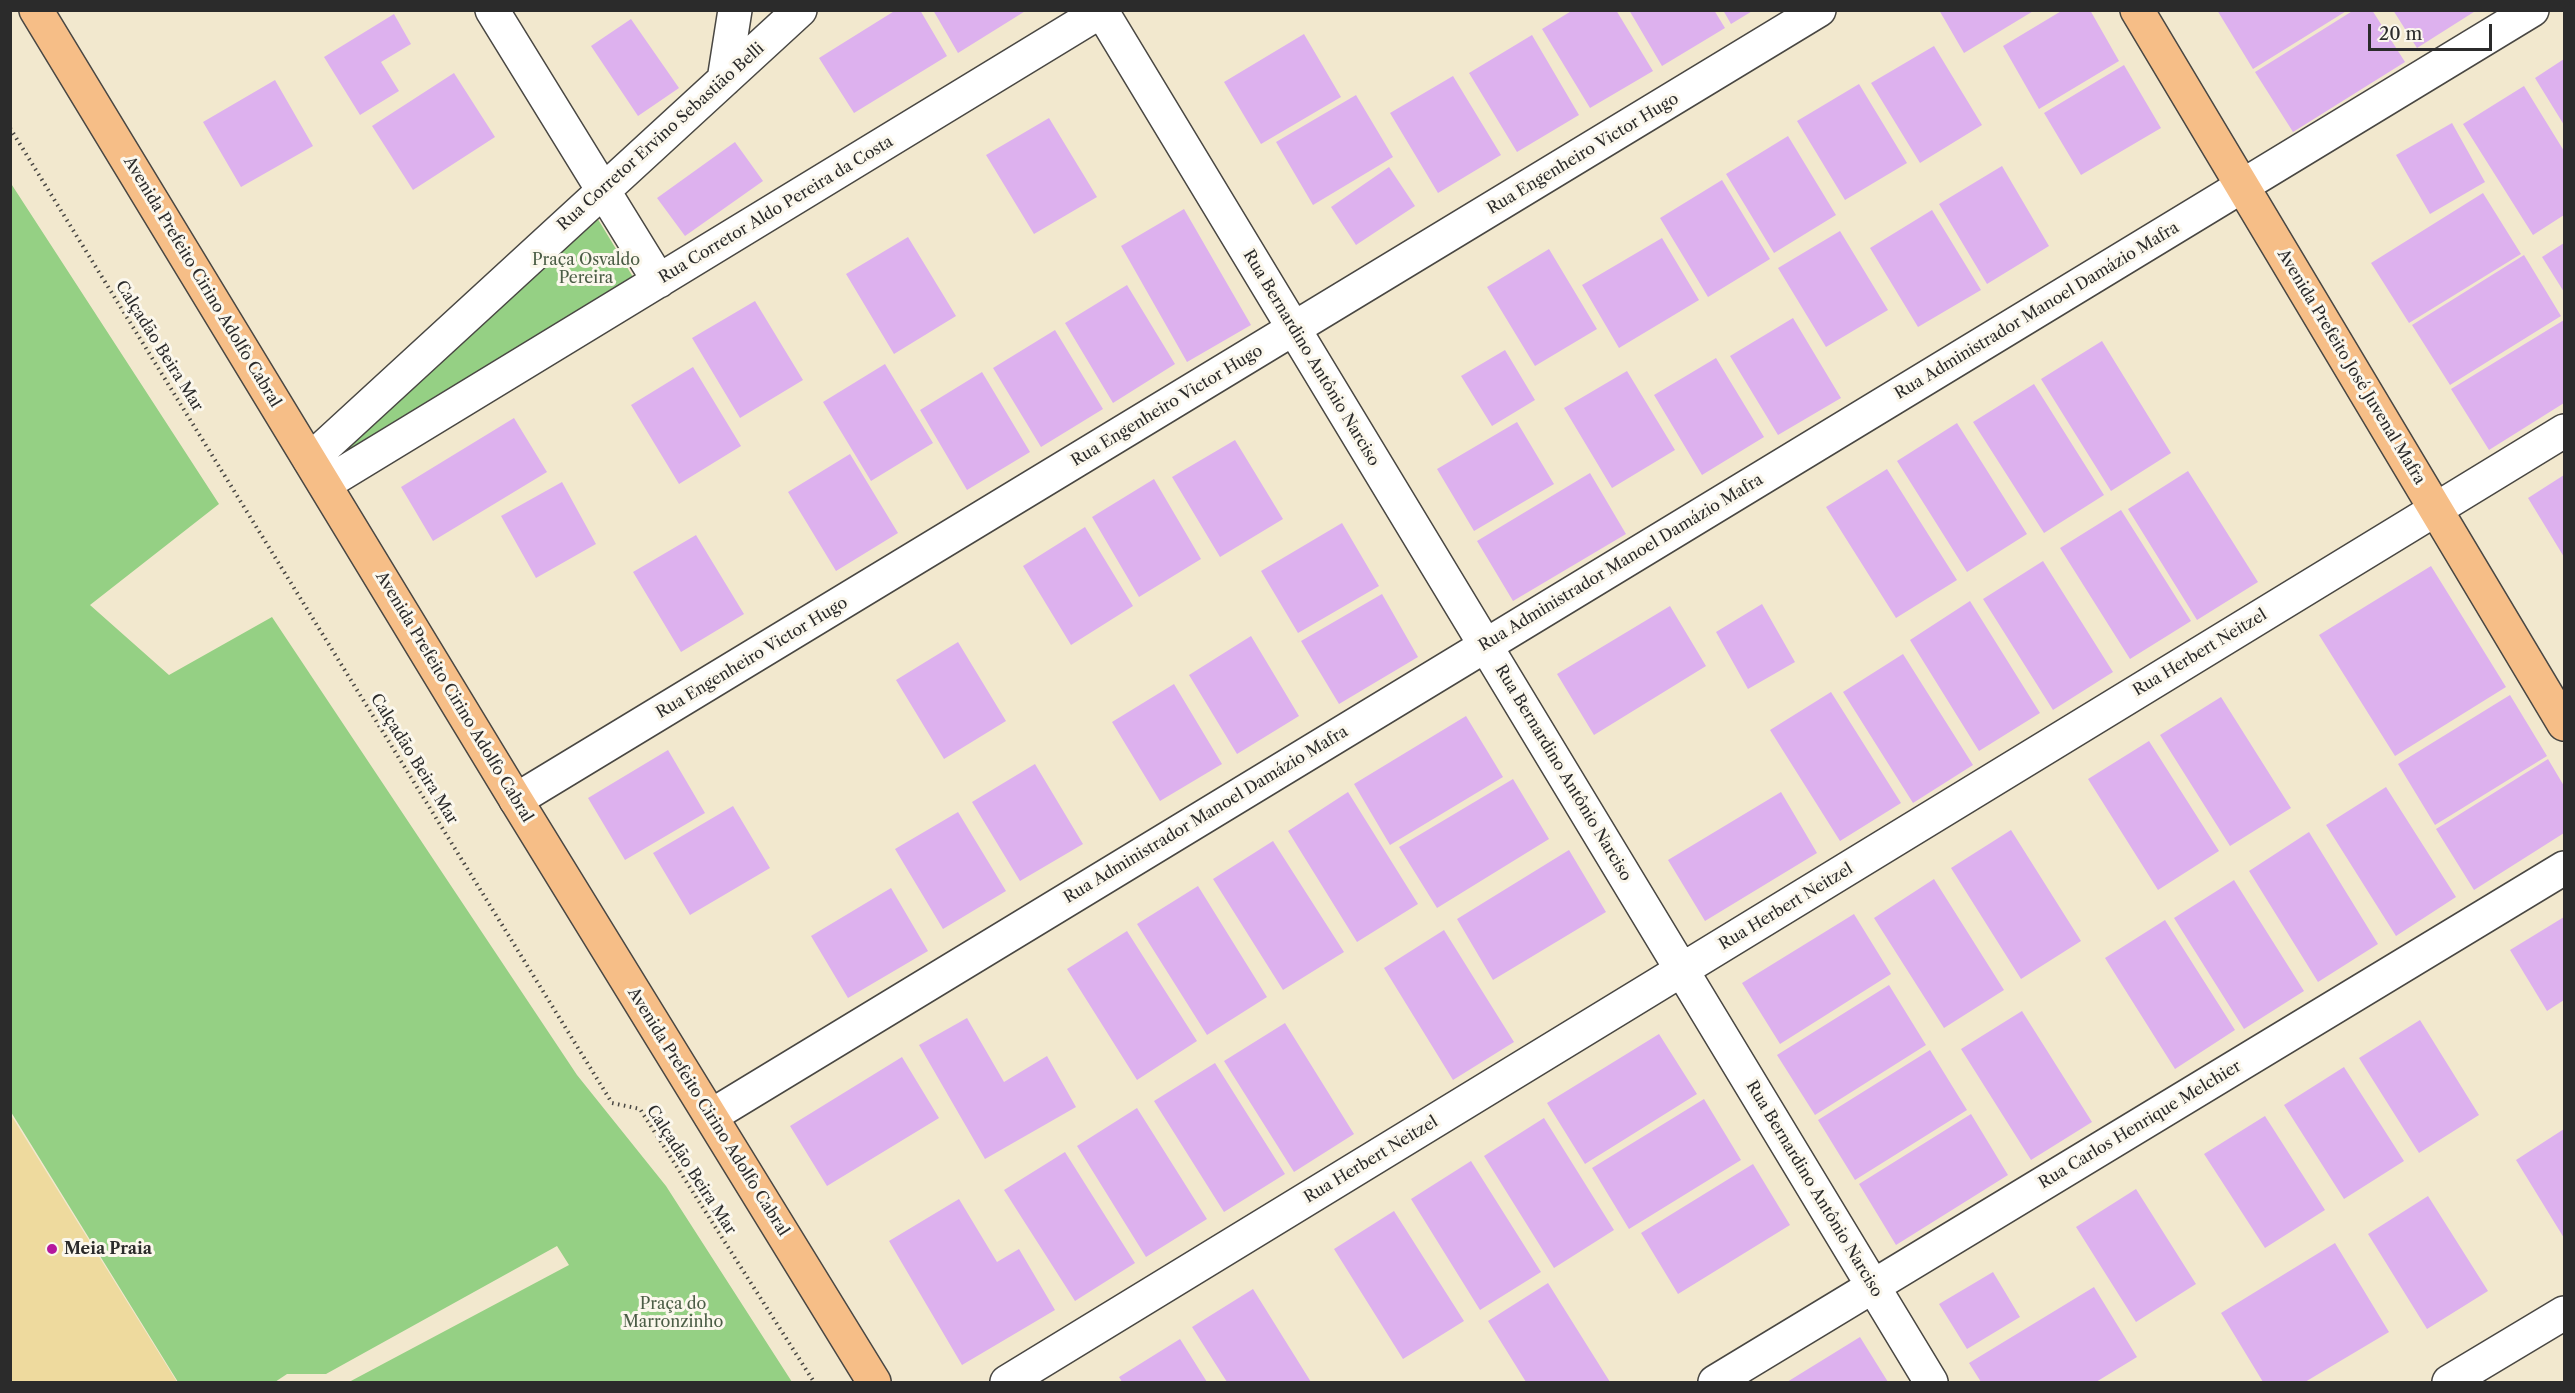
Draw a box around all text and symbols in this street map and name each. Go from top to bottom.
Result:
scale bar [2371,12,2496,50]
text: 20 m [2379,23,2422,45]
street label: Rua Corretor Ervino Sebastião Belli [554,39,768,235]
street label: Rua Engenheiro Victor Hugo [1484,89,1682,219]
street label: Rua Corretor Aldo Pereira da Costa [655,132,897,288]
street label: Avenida Prefeito Cirino Adolfo Cabral [119,153,285,411]
street label: Rua Administrador Manoel Damázio Mafra [1892,218,2182,404]
street label: Rua Bernardino Antônio Narciso [1239,246,1383,470]
street label: Avenida Prefeito José Juvenal Mafra [2273,246,2429,488]
park label: Praça Osvaldo Pereira [532,250,640,288]
street label: Calçadão Beira Mar [111,277,207,415]
street label: Rua Engenheiro Victor Hugo [1068,341,1266,471]
street label: Rua Administrador Manoel Damázio Mafra [1476,470,1766,656]
street label: Avenida Prefeito Cirino Adolfo Cabral [371,568,537,826]
street label: Rua Engenheiro Victor Hugo [653,593,851,723]
street label: Rua Herbert Neitzel [2130,605,2270,701]
street label: Rua Bernardino Antônio Narciso [1491,661,1635,885]
street label: Calçadão Beira Mar [366,690,462,828]
street label: Rua Administrador Manoel Damázio Mafra [1061,722,1351,908]
street label: Rua Herbert Neitzel [1716,859,1856,955]
street label: Avenida Prefeito Cirino Adolfo Cabral [623,984,793,1240]
street label: Rua Carlos Henrique Melchier [2035,1057,2245,1193]
street label: Rua Bernardino Antônio Narciso [1742,1077,1886,1301]
street label: Calçadão Beira Mar [642,1102,740,1238]
street label: Rua Herbert Neitzel [1301,1112,1441,1208]
place label: Meia Praia [64,1239,152,1259]
marker: Meia Praia [45,1242,59,1256]
park label: Praça do Marronzinho [623,1294,723,1332]

